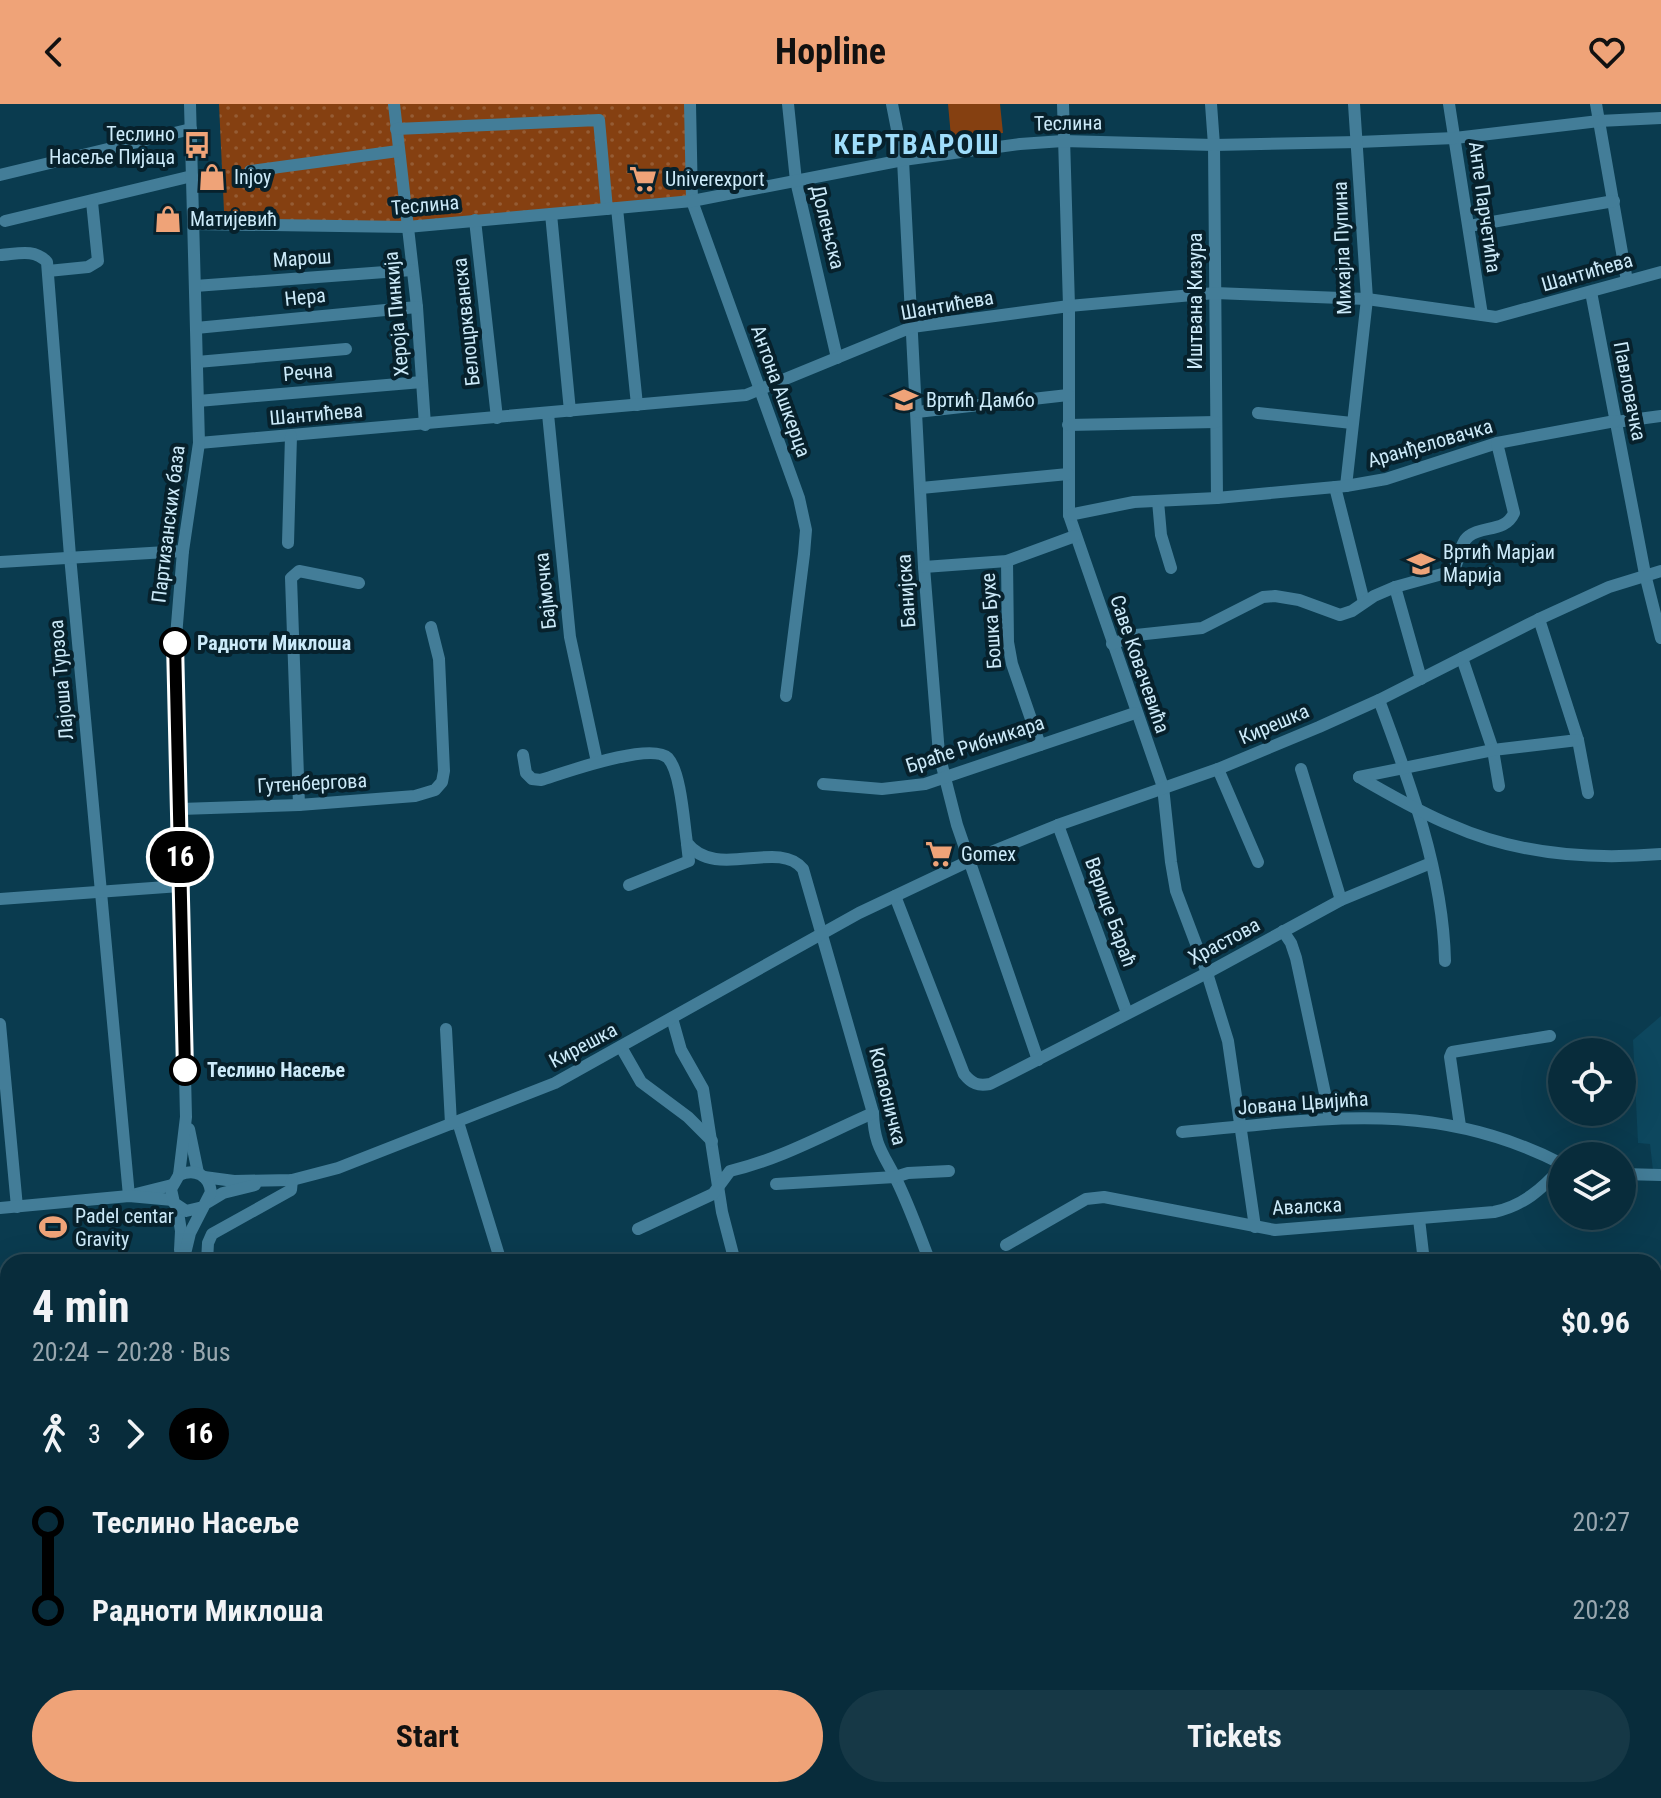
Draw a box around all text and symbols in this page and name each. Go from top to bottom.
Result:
icon: back [32,30,76,74]
icon: heart [1585,30,1629,74]
text: Hopline [775,31,886,73]
street label: Теслина [1034,110,1102,136]
place label: Теслино Насеље Пијаца [49,122,175,169]
district label: КЕРТВАРОШ [833,128,1001,161]
bus stop icon: Теслино Насеље Пијаца [182,130,212,160]
street label: Анте Парчетића [1464,140,1506,274]
shop icon: Injoy [197,162,227,192]
supermarket icon: Univerexport [628,164,658,194]
place label: Injoy [234,165,271,189]
place label: Univerexport [665,167,765,191]
street label: Михајла Пупина [1328,181,1356,315]
street label: Долењска [806,182,850,272]
street label: Теслина [390,190,460,220]
shop icon: Матијевић [153,204,183,234]
place label: Матијевић [190,207,277,231]
street label: Иштвана Кизура [1183,233,1207,369]
street label: Марош [272,244,332,272]
street label: Шантићева [1539,248,1635,296]
street label: Хероја Пинкија [379,251,413,377]
street label: Белоцркванска [447,257,485,387]
street label: Нера [283,283,327,311]
street label: Шантићева [899,285,995,325]
street label: Антона Ашкерца [746,322,816,460]
street label: Павловачка [1609,339,1651,443]
street label: Речна [282,358,334,386]
school or university icon: Вртић Дамбо [889,385,919,415]
place label: Вртић Дамбо [926,388,1035,412]
street label: Шантићева [268,398,364,430]
street label: Аранђеловачка [1365,414,1495,472]
street label: Партизанских база [146,444,190,604]
place label: Вртић Марјаи Марија [1443,540,1555,587]
school or university icon: Вртић Марјаи Марија [1406,549,1436,579]
street label: Бајмочка [529,552,561,630]
street label: Банијска [891,553,921,629]
street label: Бошка Бухе [976,572,1006,670]
street label: Саве Ковачевића [1105,592,1175,736]
street label: Лајоша Турзоа [44,619,78,741]
marker: Радноти Миклоша [160,628,190,658]
place label: Радноти Миклоша [197,631,351,655]
street label: Кирешка [1235,699,1313,749]
street label: Браће Рибникара [903,710,1047,778]
street label: Гутенбергова [257,768,367,798]
line badge: 16 [144,831,216,883]
supermarket icon: Gomex [924,839,954,869]
text: 16 [166,840,194,873]
place label: Gomex [961,842,1016,866]
street label: Верице Бараћ [1080,854,1142,970]
street label: Храстова [1184,912,1264,970]
street label: Кирешка [545,1017,621,1073]
map controls [1548,1038,1636,1230]
button: locate [1548,1038,1636,1126]
street label: Копаоничка [864,1045,912,1147]
marker: Теслино Насеље [170,1055,200,1085]
place label: Теслино Насеље [207,1058,345,1082]
street label: Јована Цвијића [1237,1086,1369,1120]
button: layers [1548,1142,1636,1230]
street label: Авалска [1272,1192,1342,1220]
place label: Padel centar Gravity [75,1204,174,1251]
sports icon: Padel centar Gravity [38,1212,68,1242]
text: 4 min [32,1281,130,1333]
text: $0.96 [1561,1305,1630,1340]
text: 20:24 – 20:28 · Bus [32,1337,231,1367]
icon: walk [32,1412,76,1456]
icon: forward [113,1412,157,1456]
text: 16 [185,1417,213,1450]
text: 3 [88,1419,101,1449]
text: Теслино Насеље [92,1505,299,1540]
text: 20:27 [1573,1507,1630,1537]
text: Радноти Миклоша [92,1593,323,1628]
text: 20:28 [1573,1595,1630,1625]
button: Start [32,1690,823,1782]
button: Tickets [839,1690,1630,1782]

